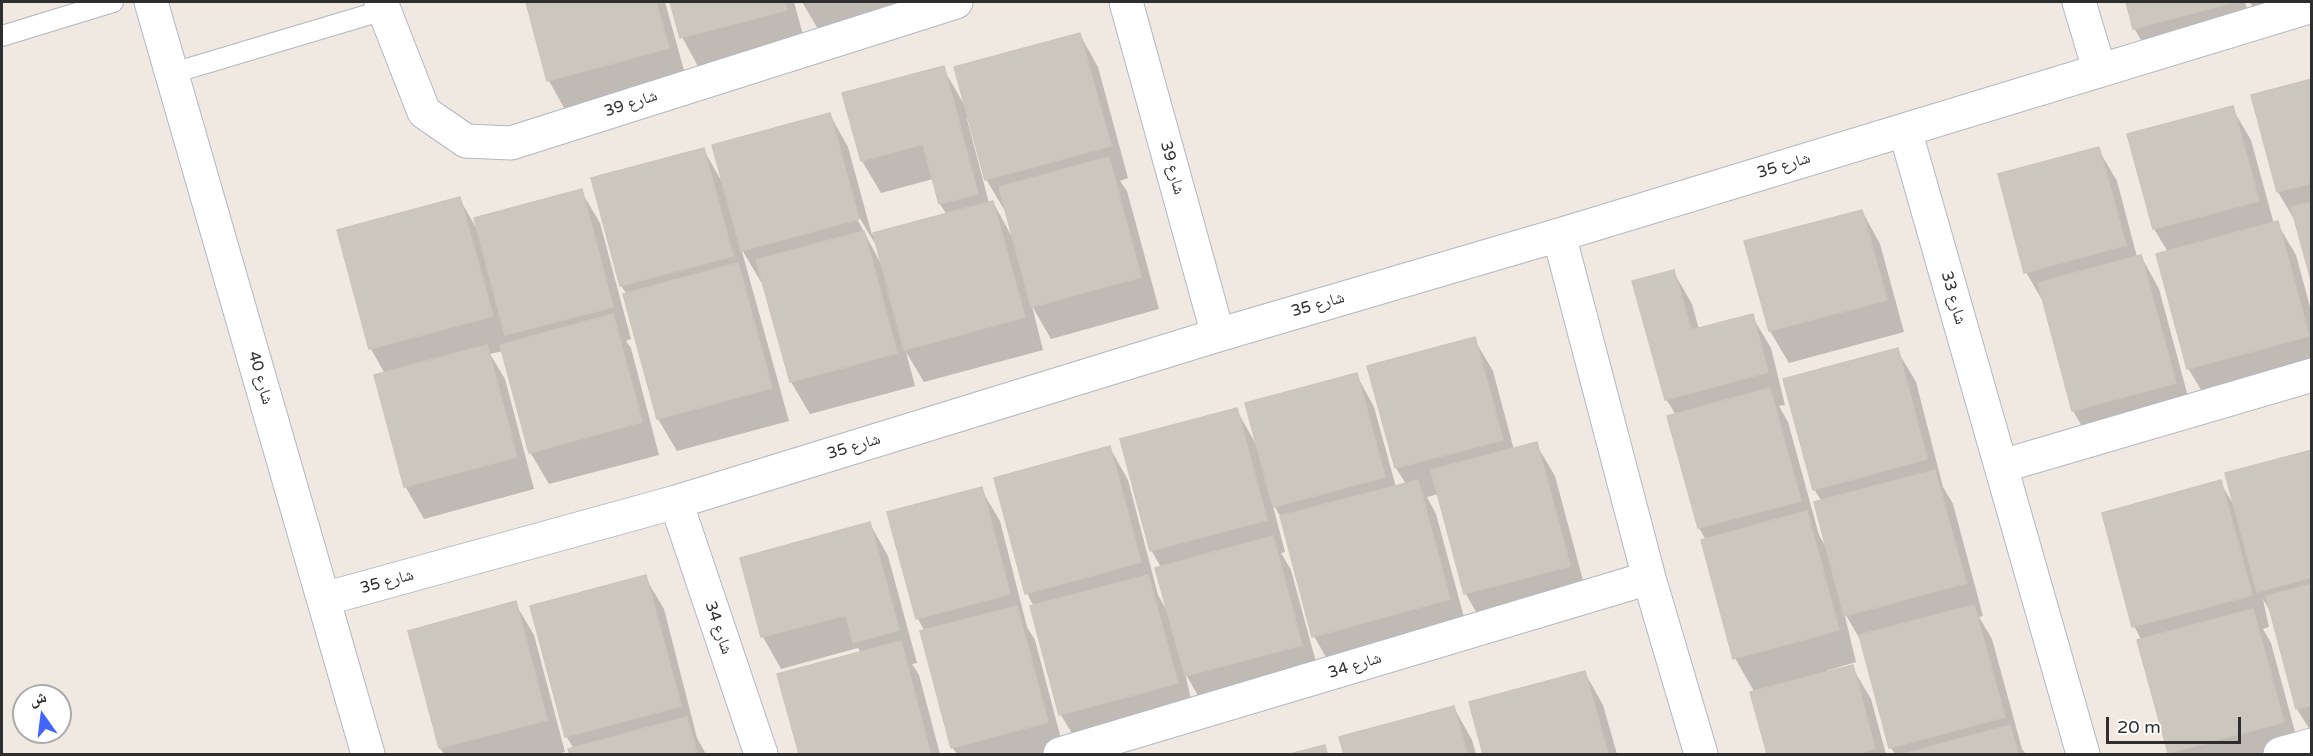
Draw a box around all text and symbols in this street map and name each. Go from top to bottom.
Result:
street label: شارع 39 [602,86,660,122]
street label: شارع 39 [1156,139,1188,197]
street label: شارع 35 [1755,149,1813,183]
street label: شارع 33 [1936,269,1970,327]
street label: شارع 35 [1289,288,1347,322]
street label: شارع 40 [243,349,277,407]
street label: شارع 35 [825,430,883,464]
street label: شارع 35 [358,566,416,598]
street label: شارع 34 [700,599,736,657]
street label: شارع 34 [1326,649,1384,683]
north arrow [12,684,72,744]
text: ش [27,687,49,710]
scale bar [2109,705,2244,743]
text: 20 m [2117,716,2161,738]

